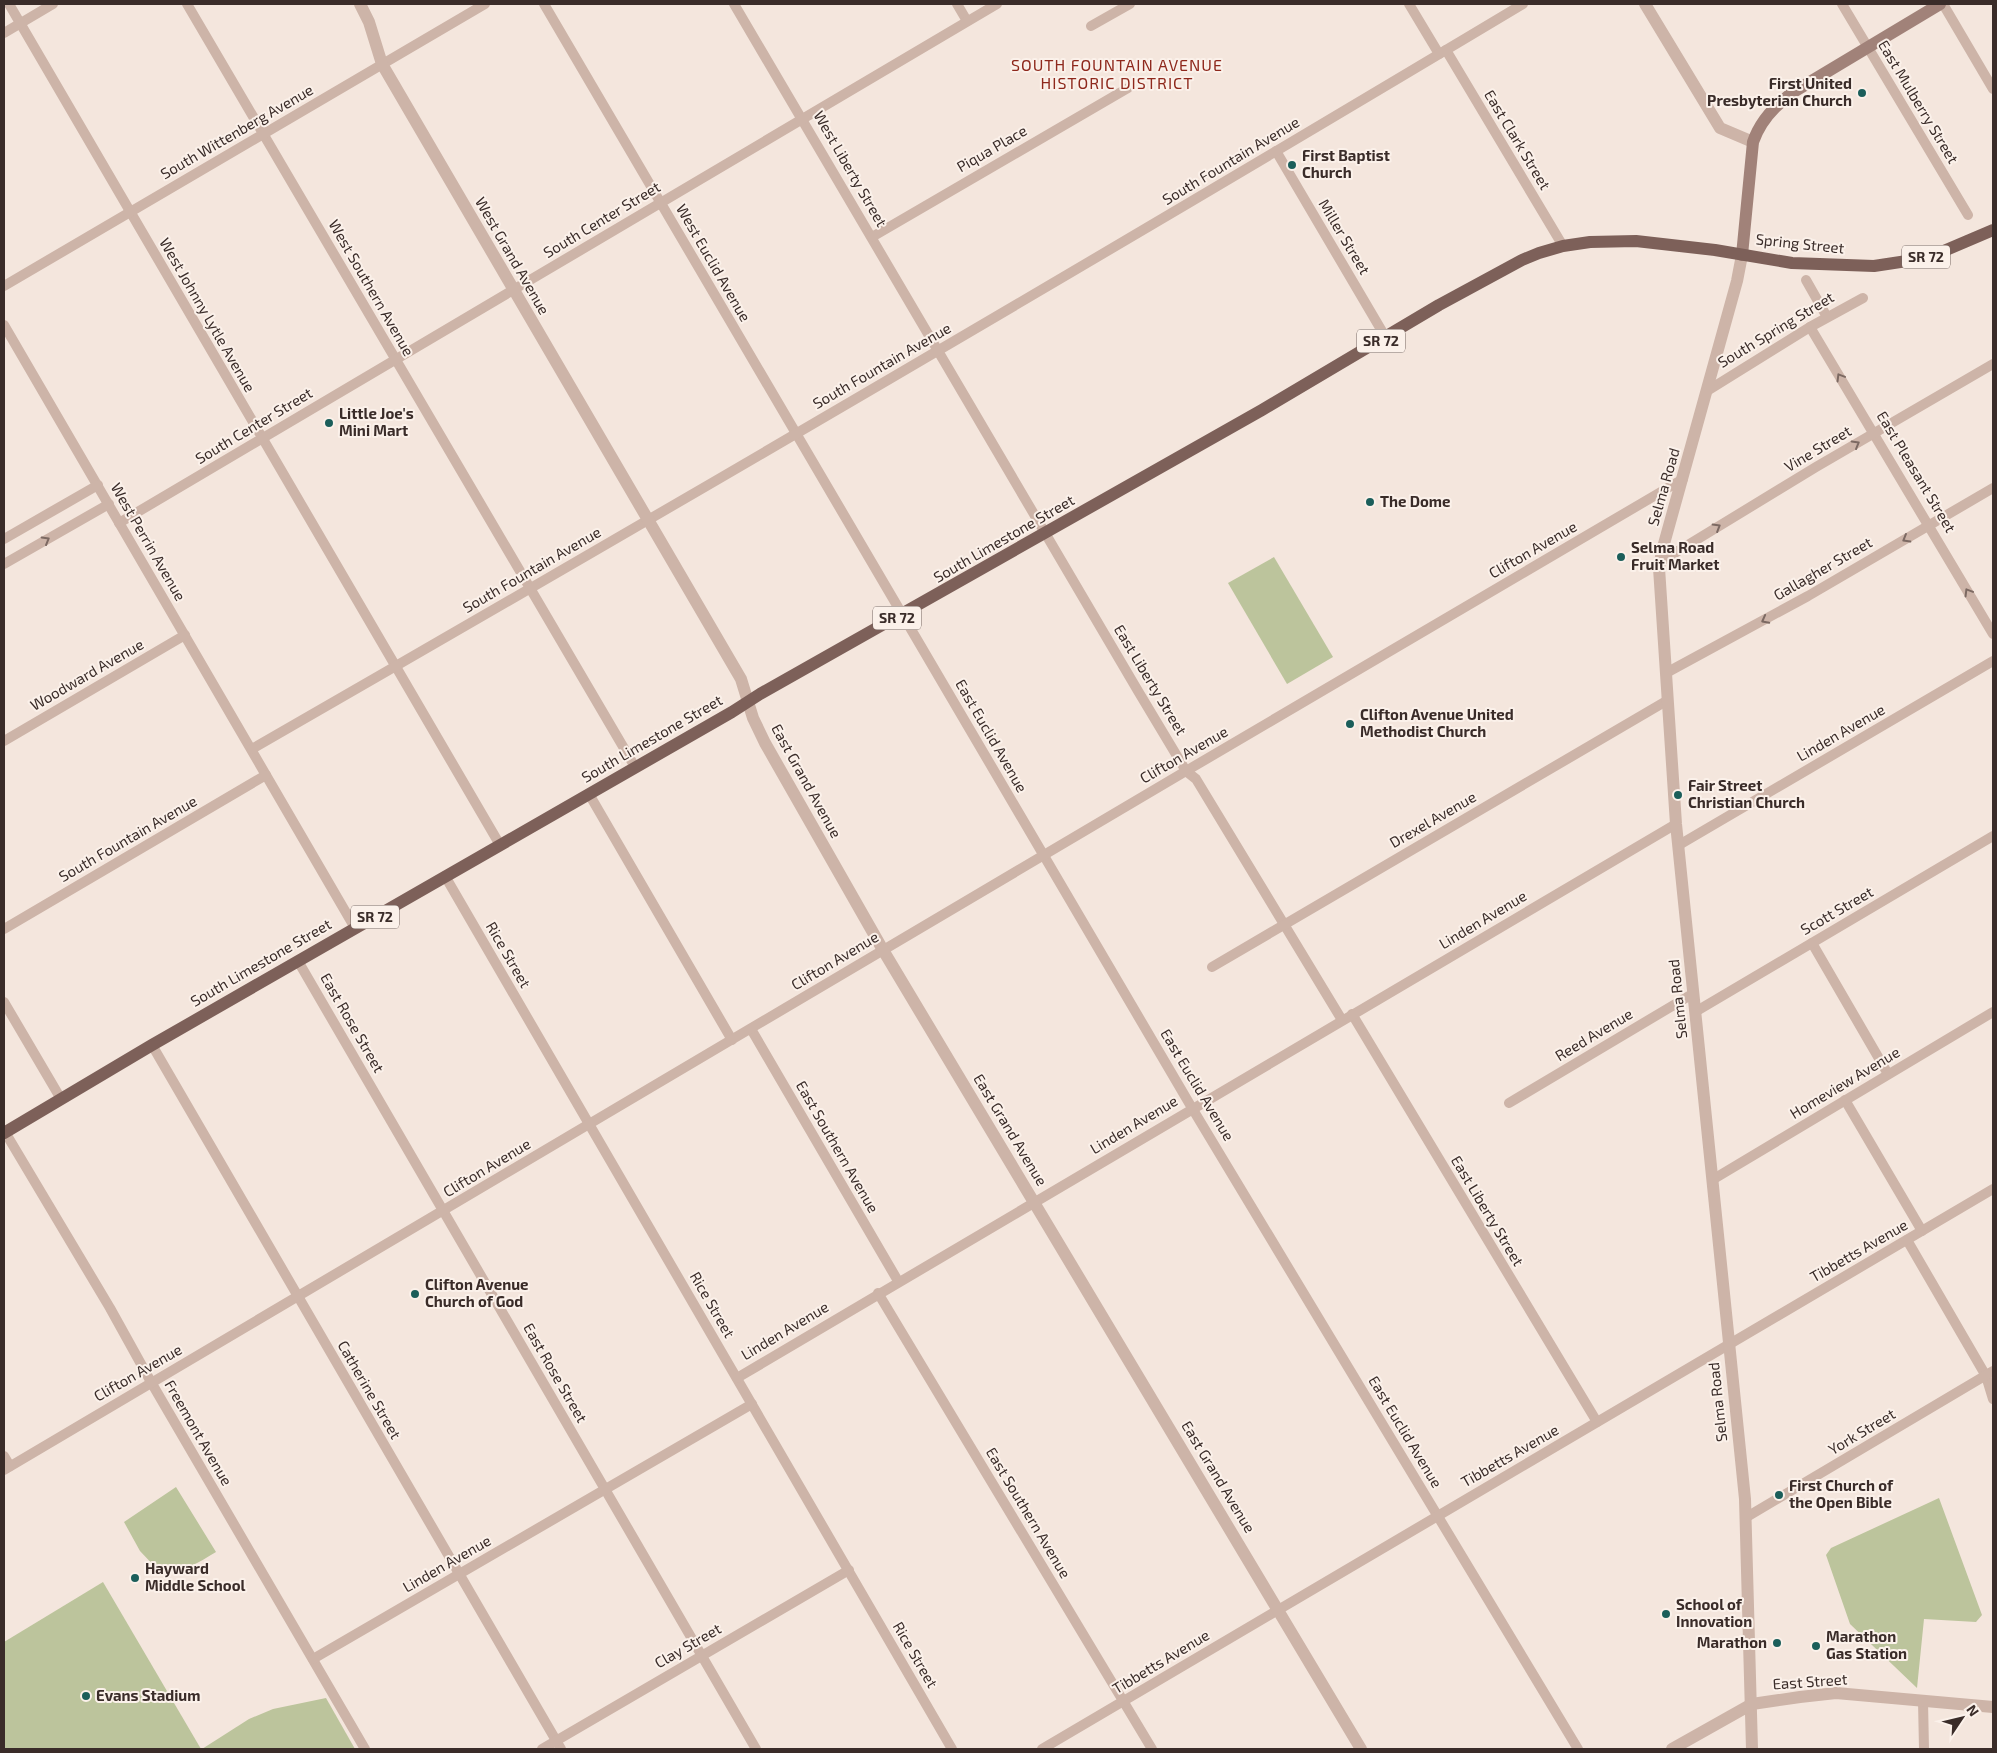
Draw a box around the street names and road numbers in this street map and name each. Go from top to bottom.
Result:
street label: East Mulberry Street [1875,37,1963,167]
street label: South Wittenberg Avenue [157,80,316,182]
street label: East Clark Street [1481,86,1555,193]
street label: West Liberty Street [810,107,892,230]
street label: South Fountain Avenue [1159,112,1302,208]
street label: Piqua Place [953,121,1030,175]
street label: South Center Street [540,177,663,261]
street label: West Grand Avenue [472,193,554,318]
street label: Miller Street [1315,196,1374,278]
street label: West Euclid Avenue [673,200,755,325]
street label: West Southern Avenue [325,216,418,359]
street label: Spring Street [1755,229,1846,257]
street label: West Johnny Lytle Avenue [156,234,259,395]
road number: SR 72 [1902,246,1950,268]
street label: South Spring Street [1714,287,1837,371]
street label: South Fountain Avenue [809,318,954,412]
road number: SR 72 [1357,330,1405,352]
street label: South Center Street [192,383,315,467]
street label: East Pleasant Street [1874,408,1960,536]
street label: Vine Street [1781,421,1854,475]
street label: Selma Road [1643,446,1683,528]
street label: West Perrin Avenue [108,479,190,604]
street label: South Limestone Street [930,490,1077,586]
street label: Clifton Avenue [1485,517,1580,582]
street label: South Fountain Avenue [459,522,604,616]
street label: Gallagher Street [1770,533,1875,604]
road number: SR 72 [873,606,921,630]
street label: East Liberty Street [1111,621,1191,738]
street label: Woodward Avenue [27,634,146,714]
street label: East Euclid Avenue [952,676,1032,795]
street label: South Limestone Street [578,690,725,786]
street label: Linden Avenue [1793,700,1888,765]
street label: East Grand Avenue [768,720,846,841]
street label: Clifton Avenue [1136,722,1231,787]
street label: Drexel Avenue [1386,787,1479,851]
street label: South Fountain Avenue [55,791,200,885]
street label: Scott Street [1797,882,1876,938]
street label: Linden Avenue [1436,886,1529,952]
road number: SR 72 [351,906,399,929]
street label: South Limestone Street [187,914,334,1010]
street label: Rice Street [483,918,535,991]
street label: Clifton Avenue [788,927,881,993]
street label: Selma Road [1664,958,1690,1040]
street label: East Rose Street [317,970,389,1076]
street label: Reed Avenue [1551,1004,1635,1064]
street label: East Euclid Avenue [1157,1025,1238,1144]
street label: Homeview Avenue [1786,1042,1903,1122]
street label: East Grand Avenue [970,1070,1051,1189]
street label: East Southern Avenue [793,1077,883,1216]
street label: Linden Avenue [1087,1091,1180,1157]
street label: Clifton Avenue [440,1134,533,1200]
street label: East Liberty Street [1448,1152,1528,1269]
street label: Tibbetts Avenue [1806,1215,1911,1285]
street label: Rice Street [687,1268,739,1341]
street label: Linden Avenue [738,1297,831,1363]
street label: East Rose Street [520,1320,592,1426]
street label: Catherine Street [334,1337,406,1442]
street label: Clifton Avenue [90,1340,185,1405]
street label: Selma Road [1704,1361,1730,1443]
street label: East Euclid Avenue [1365,1372,1446,1491]
street label: Freemont Avenue [161,1376,236,1489]
street label: York Street [1825,1404,1898,1458]
street label: East Grand Avenue [1178,1417,1259,1536]
street label: Tibbetts Avenue [1457,1420,1562,1490]
street label: East Southern Avenue [983,1444,1075,1581]
street label: Linden Avenue [399,1531,494,1596]
street label: Rice Street [890,1618,942,1691]
street label: Clay Street [651,1619,724,1671]
street label: Tibbetts Avenue [1109,1625,1212,1697]
street label: East Street [1772,1669,1848,1693]

